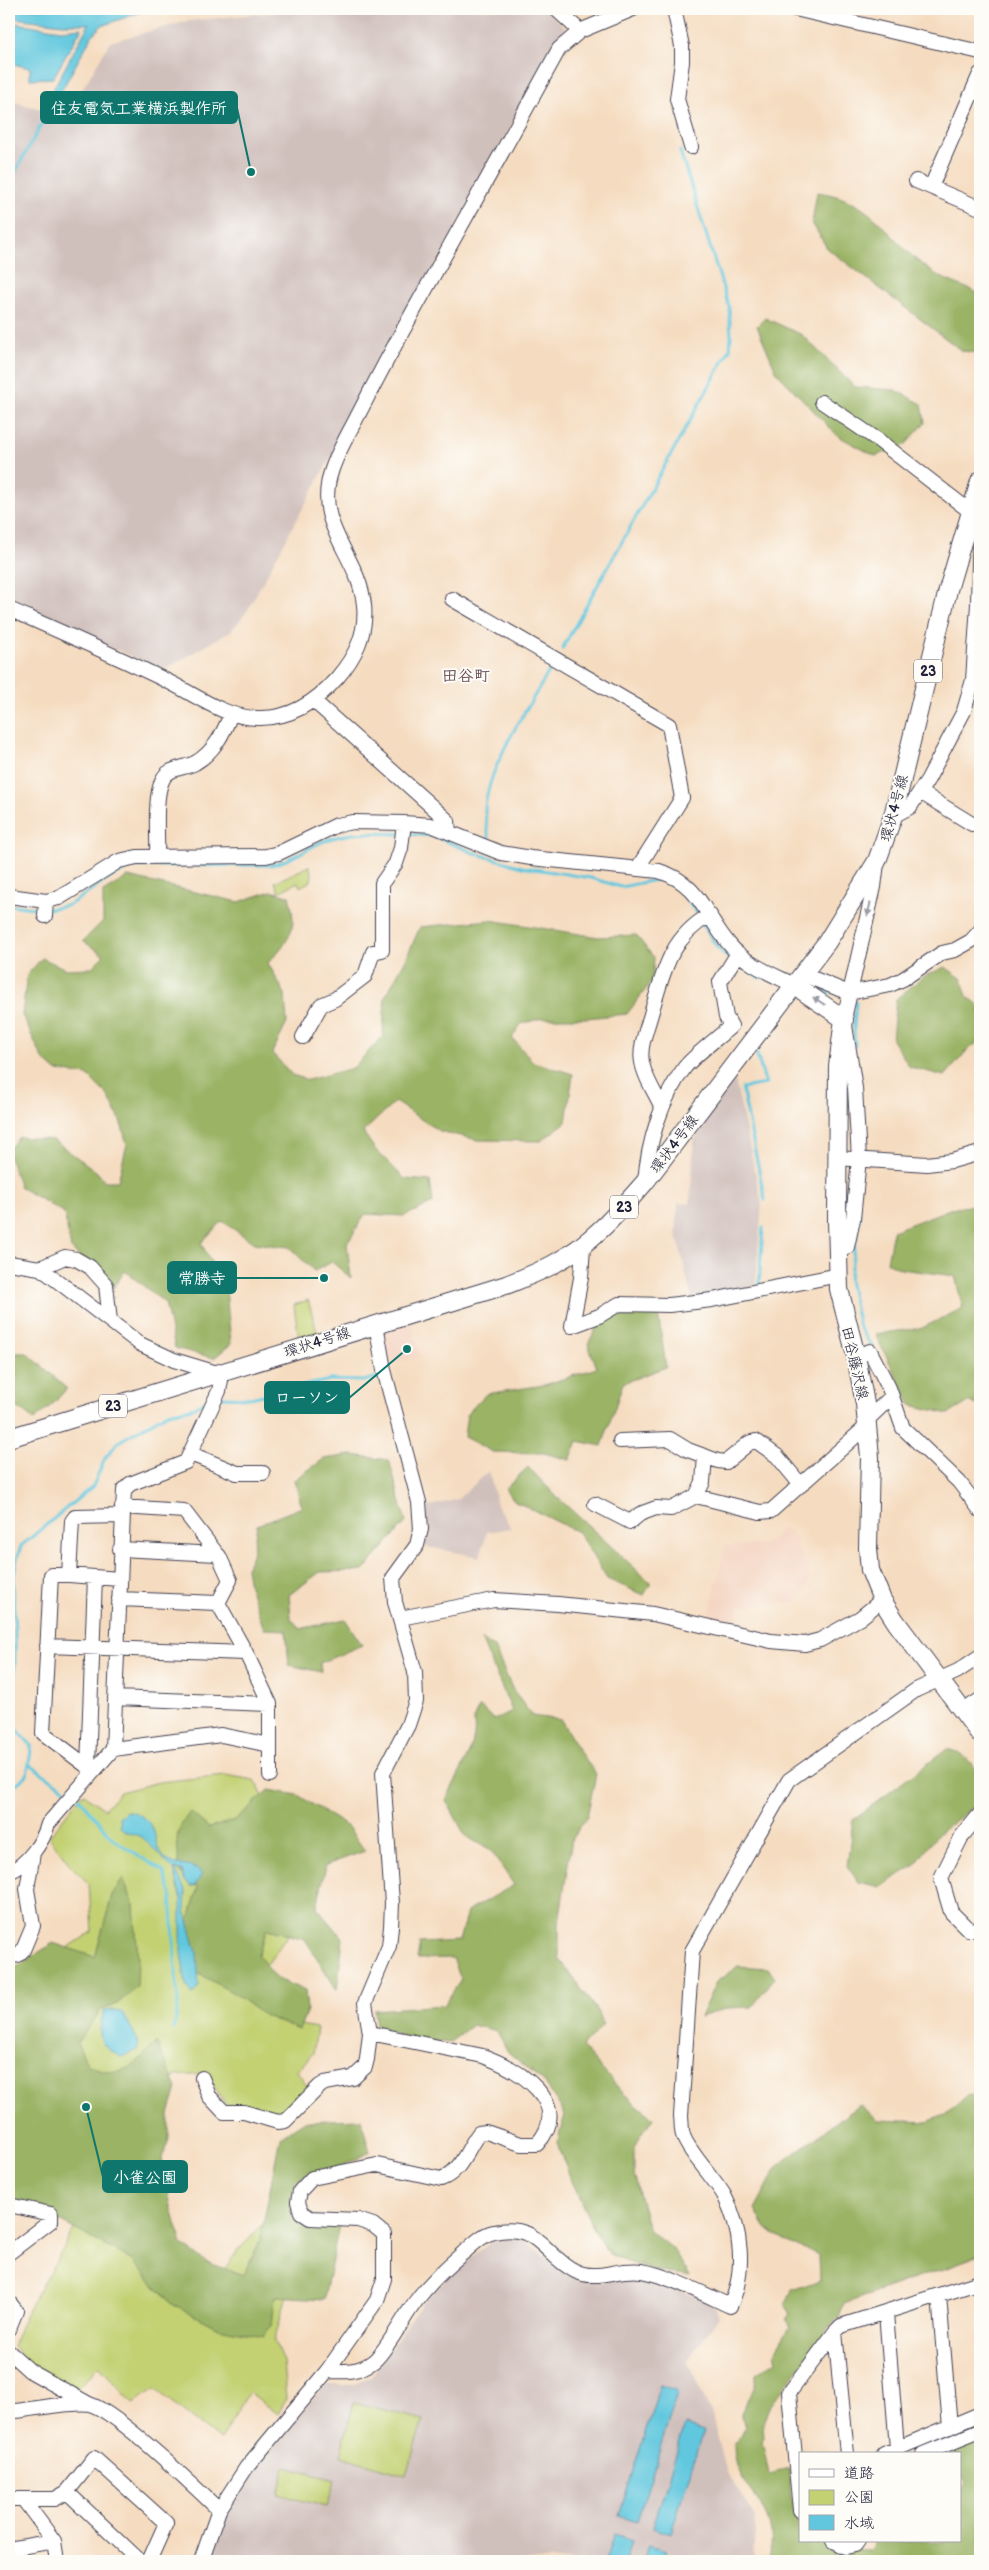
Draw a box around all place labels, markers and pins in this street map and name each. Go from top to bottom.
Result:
callout: 住友電気工業横浜製作所 [41,92,237,123]
callout: 常勝寺 [168,1262,236,1293]
callout: ローソン [265,1382,349,1413]
callout: 小雀公園 [103,2161,187,2192]

